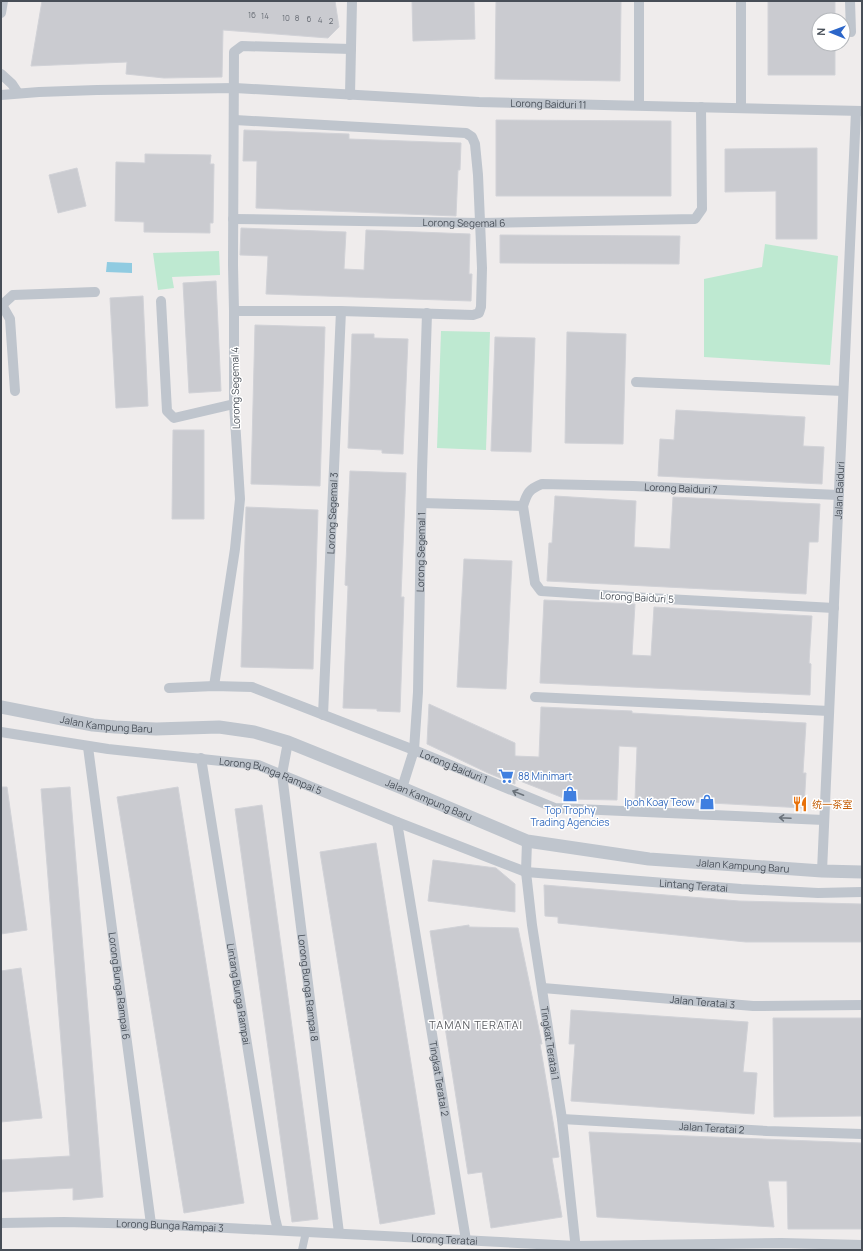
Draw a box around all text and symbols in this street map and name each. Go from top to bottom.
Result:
house number: 16 [248,9,256,20]
house number: 14 [261,10,269,21]
house number: 10 [282,12,290,23]
house number: 8 [295,12,300,23]
north arrow [811,12,851,52]
house number: 6 [307,13,312,24]
house number: 4 [318,14,323,25]
house number: 2 [329,15,334,26]
text: N [813,28,828,36]
street label: Lorong Baiduri 11 [510,96,587,112]
street label: Lorong Segemal 6 [423,215,505,230]
street label: Lorong Segemal 4 [227,347,243,429]
street label: Jalan Baiduri [831,461,847,520]
street label: Lorong Segemal 3 [323,472,341,554]
street label: Lorong Baiduri 7 [644,479,718,497]
street label: Lorong Segemal 1 [413,512,428,592]
street label: Lorong Baiduri 5 [600,588,674,606]
street label: Jalan Kampung Baru [59,712,153,736]
street label: Lorong Baiduri 1 [418,746,490,787]
street label: Lorong Bunga Rampai 5 [218,754,324,798]
supermarket icon: 88 Minimart [497,767,515,785]
place label: 88 Minimart [518,769,572,783]
street label: Jalan Kampung Baru [383,775,475,824]
shop icon: Top Trophy Trading Agencies [561,785,579,803]
one-way arrow [513,789,525,796]
shop icon: Ipoh Koay Teow [698,793,716,811]
place label: Ipoh Koay Teow [625,795,695,809]
restaurant icon: 统一茶室 [791,795,809,813]
place label: 统一茶室 [812,797,852,811]
place label: Top Trophy Trading Agencies [530,803,610,829]
one-way arrow [779,814,792,822]
street label: Jalan Kampung Baru [696,855,790,876]
street label: Lintang Teratai [659,876,729,895]
street label: Lorong Bunga Rampai 6 [106,931,134,1041]
street label: Lorong Bunga Rampai 8 [295,933,322,1042]
street label: Lintang Bunga Rampai [224,942,254,1046]
street label: Jalan Teratai 3 [669,992,736,1011]
street label: Tingkat Teratai 1 [538,1005,563,1081]
district label: TAMAN TERATAI [429,1017,523,1032]
street label: Tingkat Teratai 2 [426,1040,453,1118]
street label: Jalan Teratai 2 [679,1119,745,1137]
street label: Lorong Bunga Rampai 3 [116,1216,224,1235]
street label: Lorong Teratai [411,1230,478,1248]

